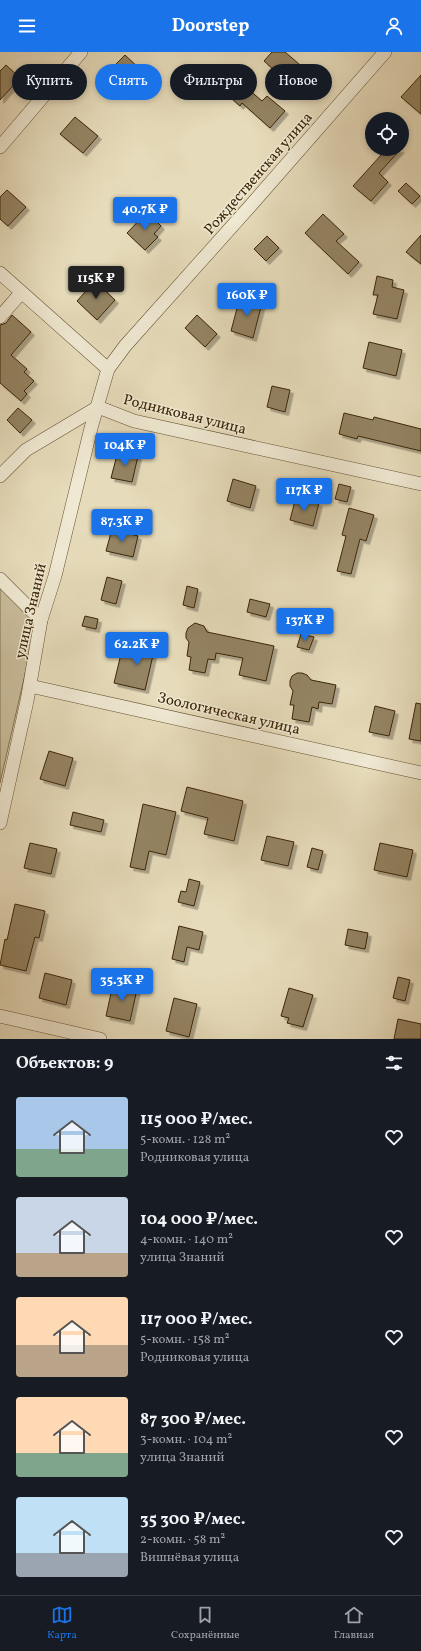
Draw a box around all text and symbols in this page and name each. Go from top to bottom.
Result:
text: Doorstep [172,14,249,39]
icon: menu [16,15,38,37]
icon: person [383,15,405,37]
chip: Купить [12,64,87,100]
chip: Снять [95,64,162,100]
chip: Фильтры [170,64,257,100]
chip: Новое [265,64,332,100]
street label: Рождественская улица [200,108,318,240]
map controls [365,112,409,156]
button: locate [365,112,409,156]
pin: 40.7K ₽ [108,197,182,231]
text: 40.7K ₽ [122,201,168,219]
pin: 115K ₽ [63,266,129,300]
text: 115K ₽ [77,270,115,288]
pin: 160K ₽ [214,283,280,317]
text: 160K ₽ [226,287,268,305]
street label: Родниковая улица [121,390,248,441]
pin: 104K ₽ [92,433,158,467]
text: 104K ₽ [104,437,146,455]
pin: 117K ₽ [271,478,337,512]
text: 117K ₽ [285,482,323,500]
pin: 87.3K ₽ [85,509,159,543]
text: 87.3K ₽ [100,513,144,531]
street label: улица Знаний [10,562,53,661]
pin: 137K ₽ [272,608,338,642]
text: 137K ₽ [285,612,325,630]
pin: 62.2K ₽ [100,632,174,666]
text: 62.2K ₽ [114,636,160,654]
street label: Зоологическая улица [155,688,302,741]
pin: 35.3K ₽ [85,968,159,1002]
text: 35.3K ₽ [100,972,144,990]
text: Объектов: 9 [16,1052,113,1075]
icon: filters [383,1052,405,1074]
text: 115 000 ₽/мес. [140,1108,253,1131]
icon: home [48,1113,96,1161]
icon: heart [383,1126,405,1148]
text: 5-комн. · 128 m² [140,1131,230,1149]
text: Родниковая улица [140,1149,249,1167]
text: 104 000 ₽/мес. [140,1208,258,1231]
icon: home [48,1213,96,1261]
icon: heart [383,1226,405,1248]
text: 4-комн. · 140 m² [140,1231,233,1249]
text: улица Знаний [140,1249,224,1267]
text: 117 000 ₽/мес. [140,1308,253,1331]
icon: home [48,1313,96,1361]
icon: heart [383,1326,405,1348]
text: 5-комн. · 158 m² [140,1331,230,1349]
text: Родниковая улица [140,1349,249,1367]
text: 87 300 ₽/мес. [140,1408,246,1431]
icon: home [48,1413,96,1461]
icon: heart [383,1426,405,1448]
text: 3-комн. · 104 m² [140,1431,232,1449]
text: улица Знаний [140,1449,224,1467]
text: 35 300 ₽/мес. [140,1508,246,1531]
icon: home [48,1513,96,1561]
icon: heart [383,1526,405,1548]
text: 2-комн. · 58 m² [140,1531,225,1549]
text: Вишнёвая улица [140,1549,239,1567]
tab: Карта [47,1604,77,1643]
tab: Сохранённые [171,1604,240,1643]
tab: Главная [334,1604,374,1643]

